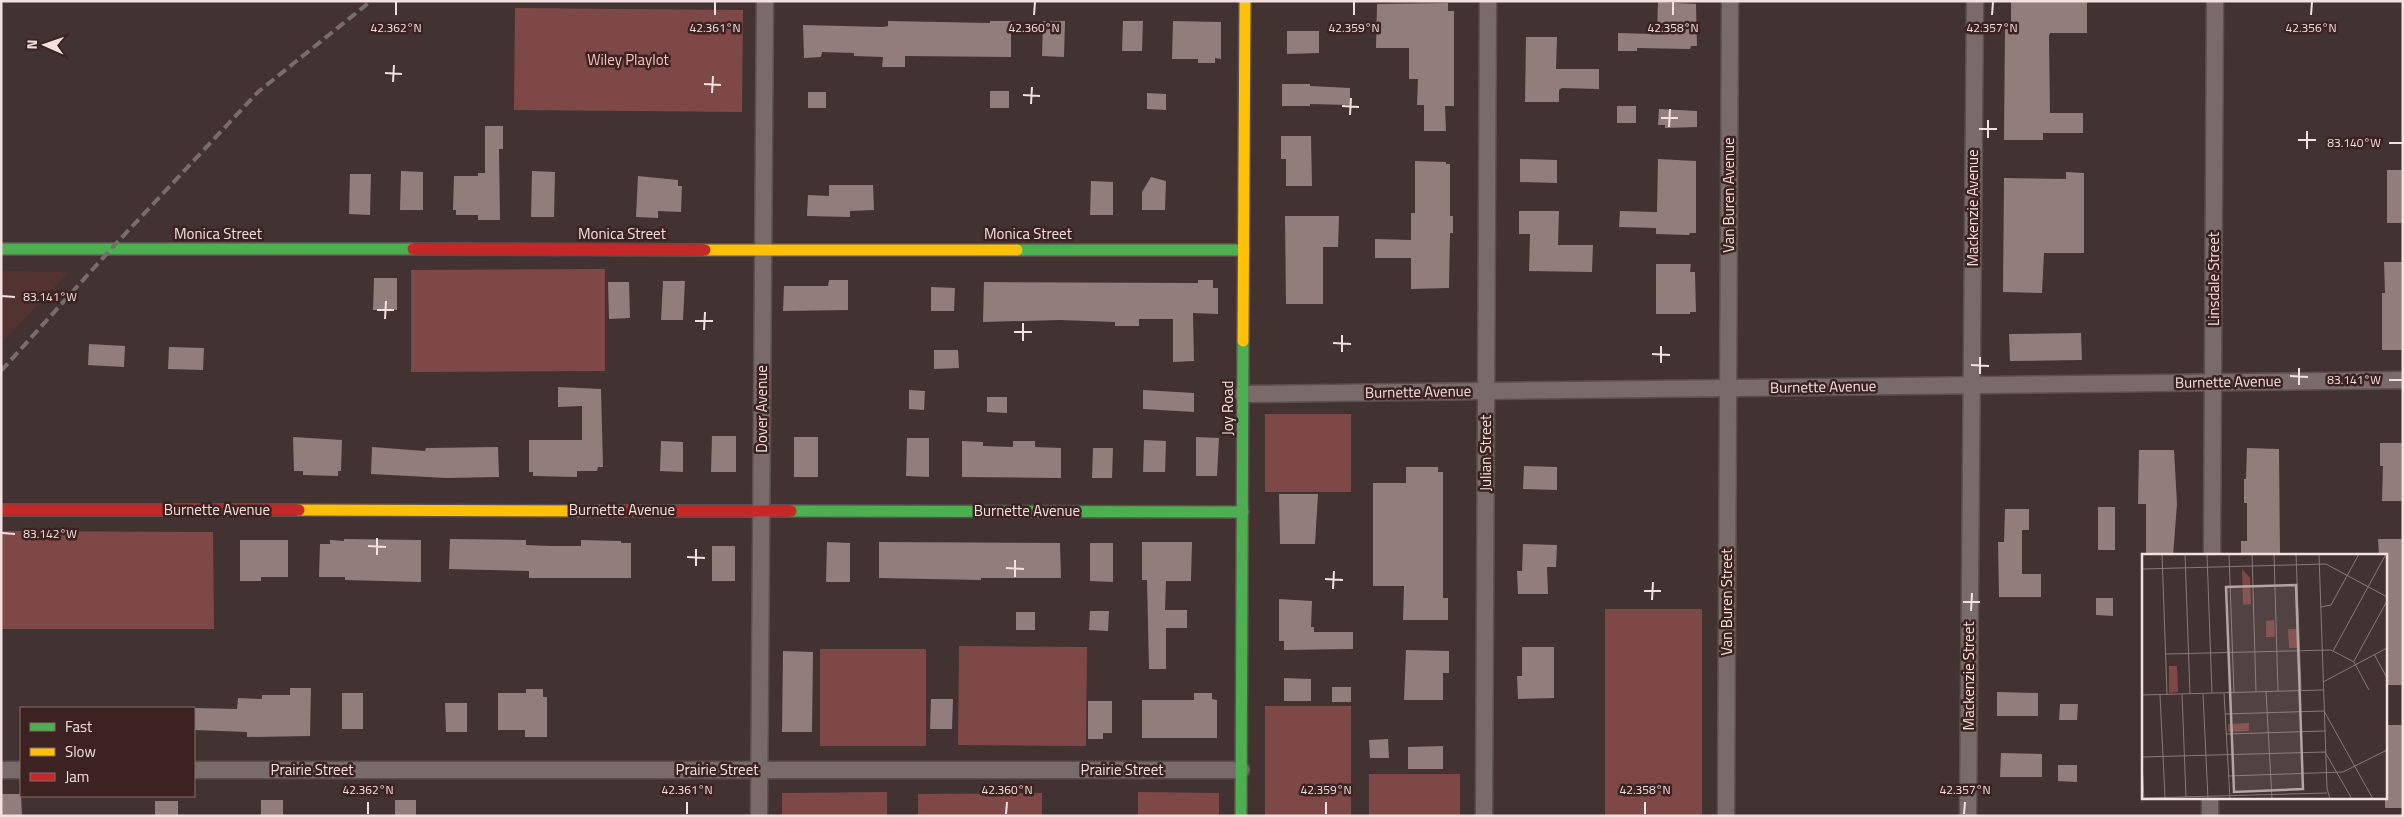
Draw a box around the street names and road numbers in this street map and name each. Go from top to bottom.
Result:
street label: Van Buren Avenue [1717,137,1740,253]
street label: Mackenzie Avenue [1961,149,1984,267]
street label: Monica Street [174,222,263,245]
street label: Monica Street [578,222,667,245]
street label: Monica Street [984,222,1073,245]
street label: Linsdale Street [2202,231,2225,326]
street label: Dover Avenue [750,365,773,453]
street label: Burnette Avenue [2175,369,2281,394]
street label: Burnette Avenue [1770,374,1876,399]
street label: Burnette Avenue [1365,379,1471,404]
street label: Joy Road [1216,380,1239,436]
street label: Julian Street [1474,414,1497,491]
street label: Burnette Avenue [164,498,270,521]
street label: Burnette Avenue [569,498,675,521]
street label: Burnette Avenue [974,499,1080,522]
street label: Van Buren Street [1715,548,1738,656]
street label: Mackenzie Street [1957,621,1980,730]
street label: Prairie Street [271,758,354,781]
street label: Prairie Street [676,758,759,781]
street label: Prairie Street [1081,758,1164,781]

